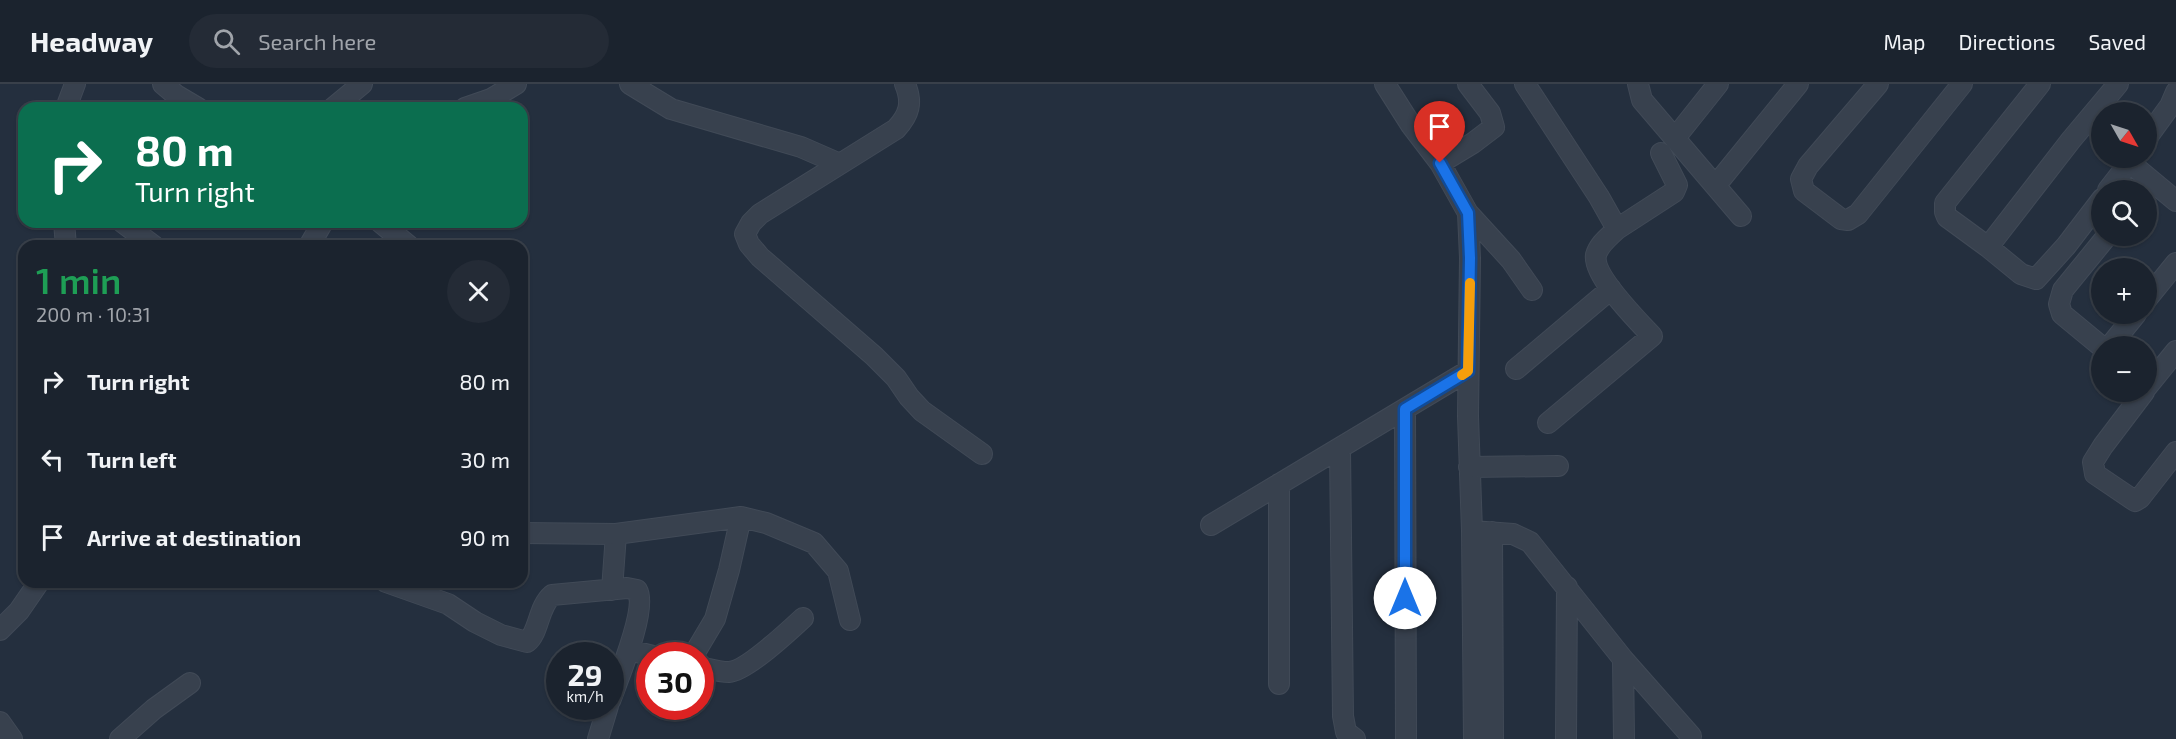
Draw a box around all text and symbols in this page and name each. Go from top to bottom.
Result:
search box [189,14,609,68]
text: Headway [30,24,153,58]
icon: search [210,25,243,58]
text: Search here [258,28,376,54]
text: Map [1883,29,1926,54]
text: Directions [1959,29,2055,54]
text: Saved [2088,29,2146,54]
pin [1414,101,1465,163]
north arrow [2091,102,2157,168]
map controls [2091,102,2157,402]
icon: arrive [1423,110,1456,143]
text: 80 m [135,124,234,174]
icon: right [36,126,114,204]
text: Turn right [135,175,255,207]
button: search [2091,180,2157,246]
text: 1 min [36,258,121,301]
button: + [2091,258,2157,324]
button: close [447,260,510,323]
text: 200 m · 10:31 [36,302,151,326]
button: − [2091,336,2157,402]
icon: right [36,365,69,398]
text: Turn right [87,368,189,394]
text: 80 m [459,368,510,394]
icon: left [36,443,69,476]
text: Turn left [87,446,176,472]
text: 30 m [460,446,510,472]
icon: arrive [36,521,69,554]
text: Arrive at destination [87,524,301,550]
text: 90 m [460,524,510,550]
position arrow [1373,566,1437,630]
speed limit sign: 30 [636,642,714,720]
text: 29 [567,656,603,692]
text: km/h [566,687,604,705]

